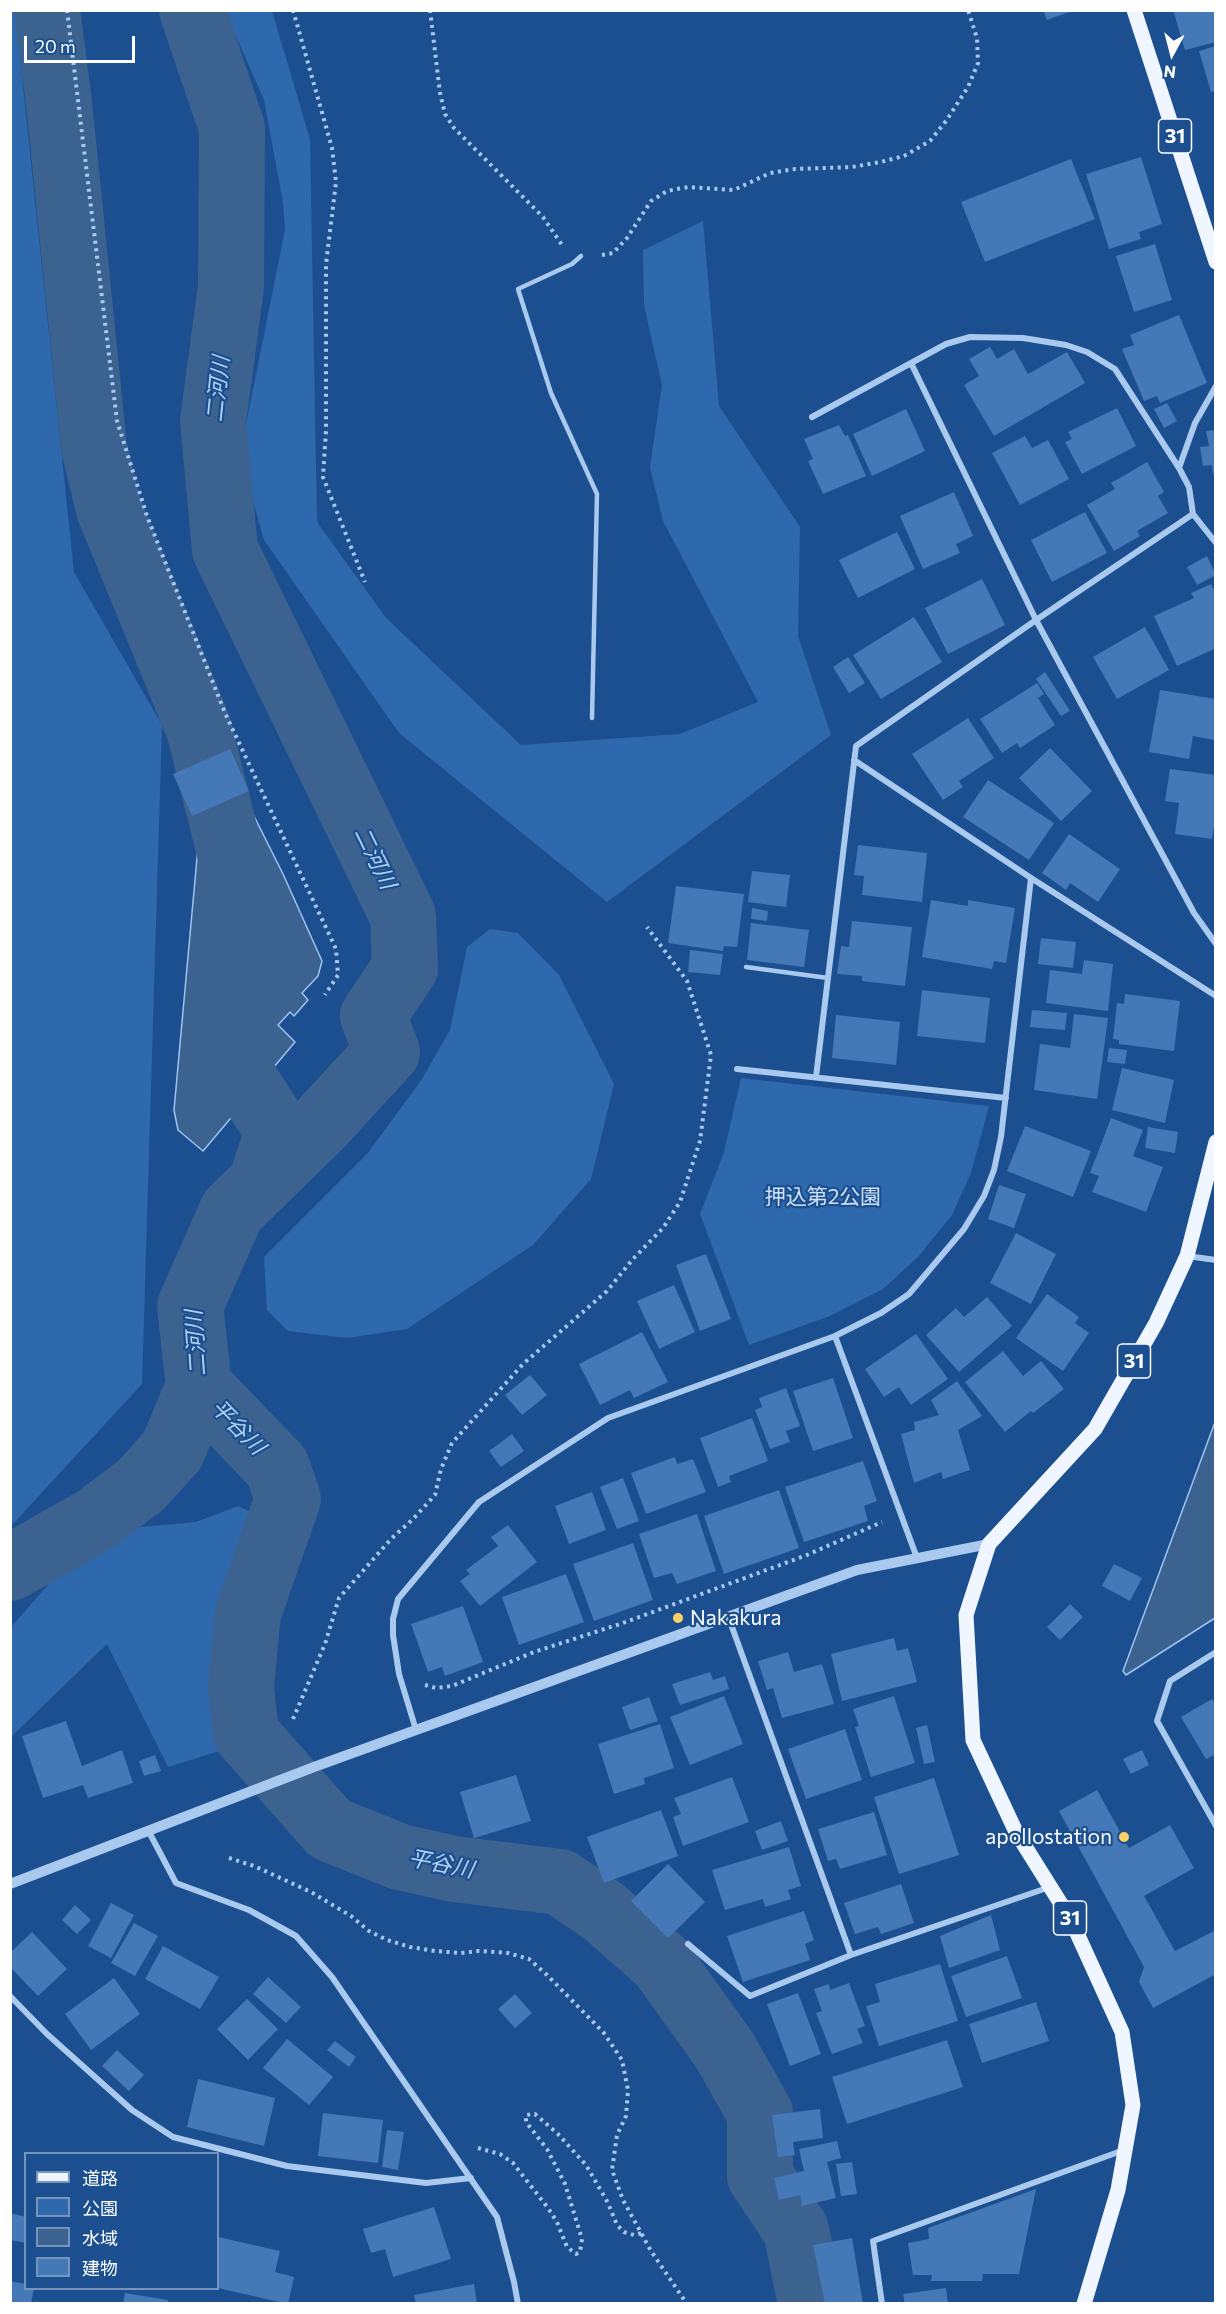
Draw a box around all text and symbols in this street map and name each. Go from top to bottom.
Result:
scale bar [27,24,138,62]
north arrow [1142,24,1202,84]
text: 20 m [35,35,76,57]
text: N [1163,62,1177,83]
road number: 31 [1158,119,1192,153]
water label: 二河川 [201,355,235,423]
water label: 二河川 [349,823,401,893]
park label: 押込第2公園 [765,1184,881,1210]
water label: 二河川 [181,1309,211,1377]
road number: 31 [1118,1344,1150,1378]
water label: 平谷川 [206,1394,270,1460]
place label: Nakakura [690,1605,781,1631]
marker: Nakakura [671,1611,685,1625]
place label: apollostation [985,1824,1112,1850]
marker: apollostation [1117,1830,1131,1844]
water label: 平谷川 [406,1845,476,1883]
road number: 31 [1054,1901,1086,1935]
legend [24,2152,219,2290]
text: 道路 [82,2167,118,2189]
text: 公園 [82,2197,118,2219]
text: 水域 [82,2227,118,2249]
text: 建物 [82,2257,118,2279]

